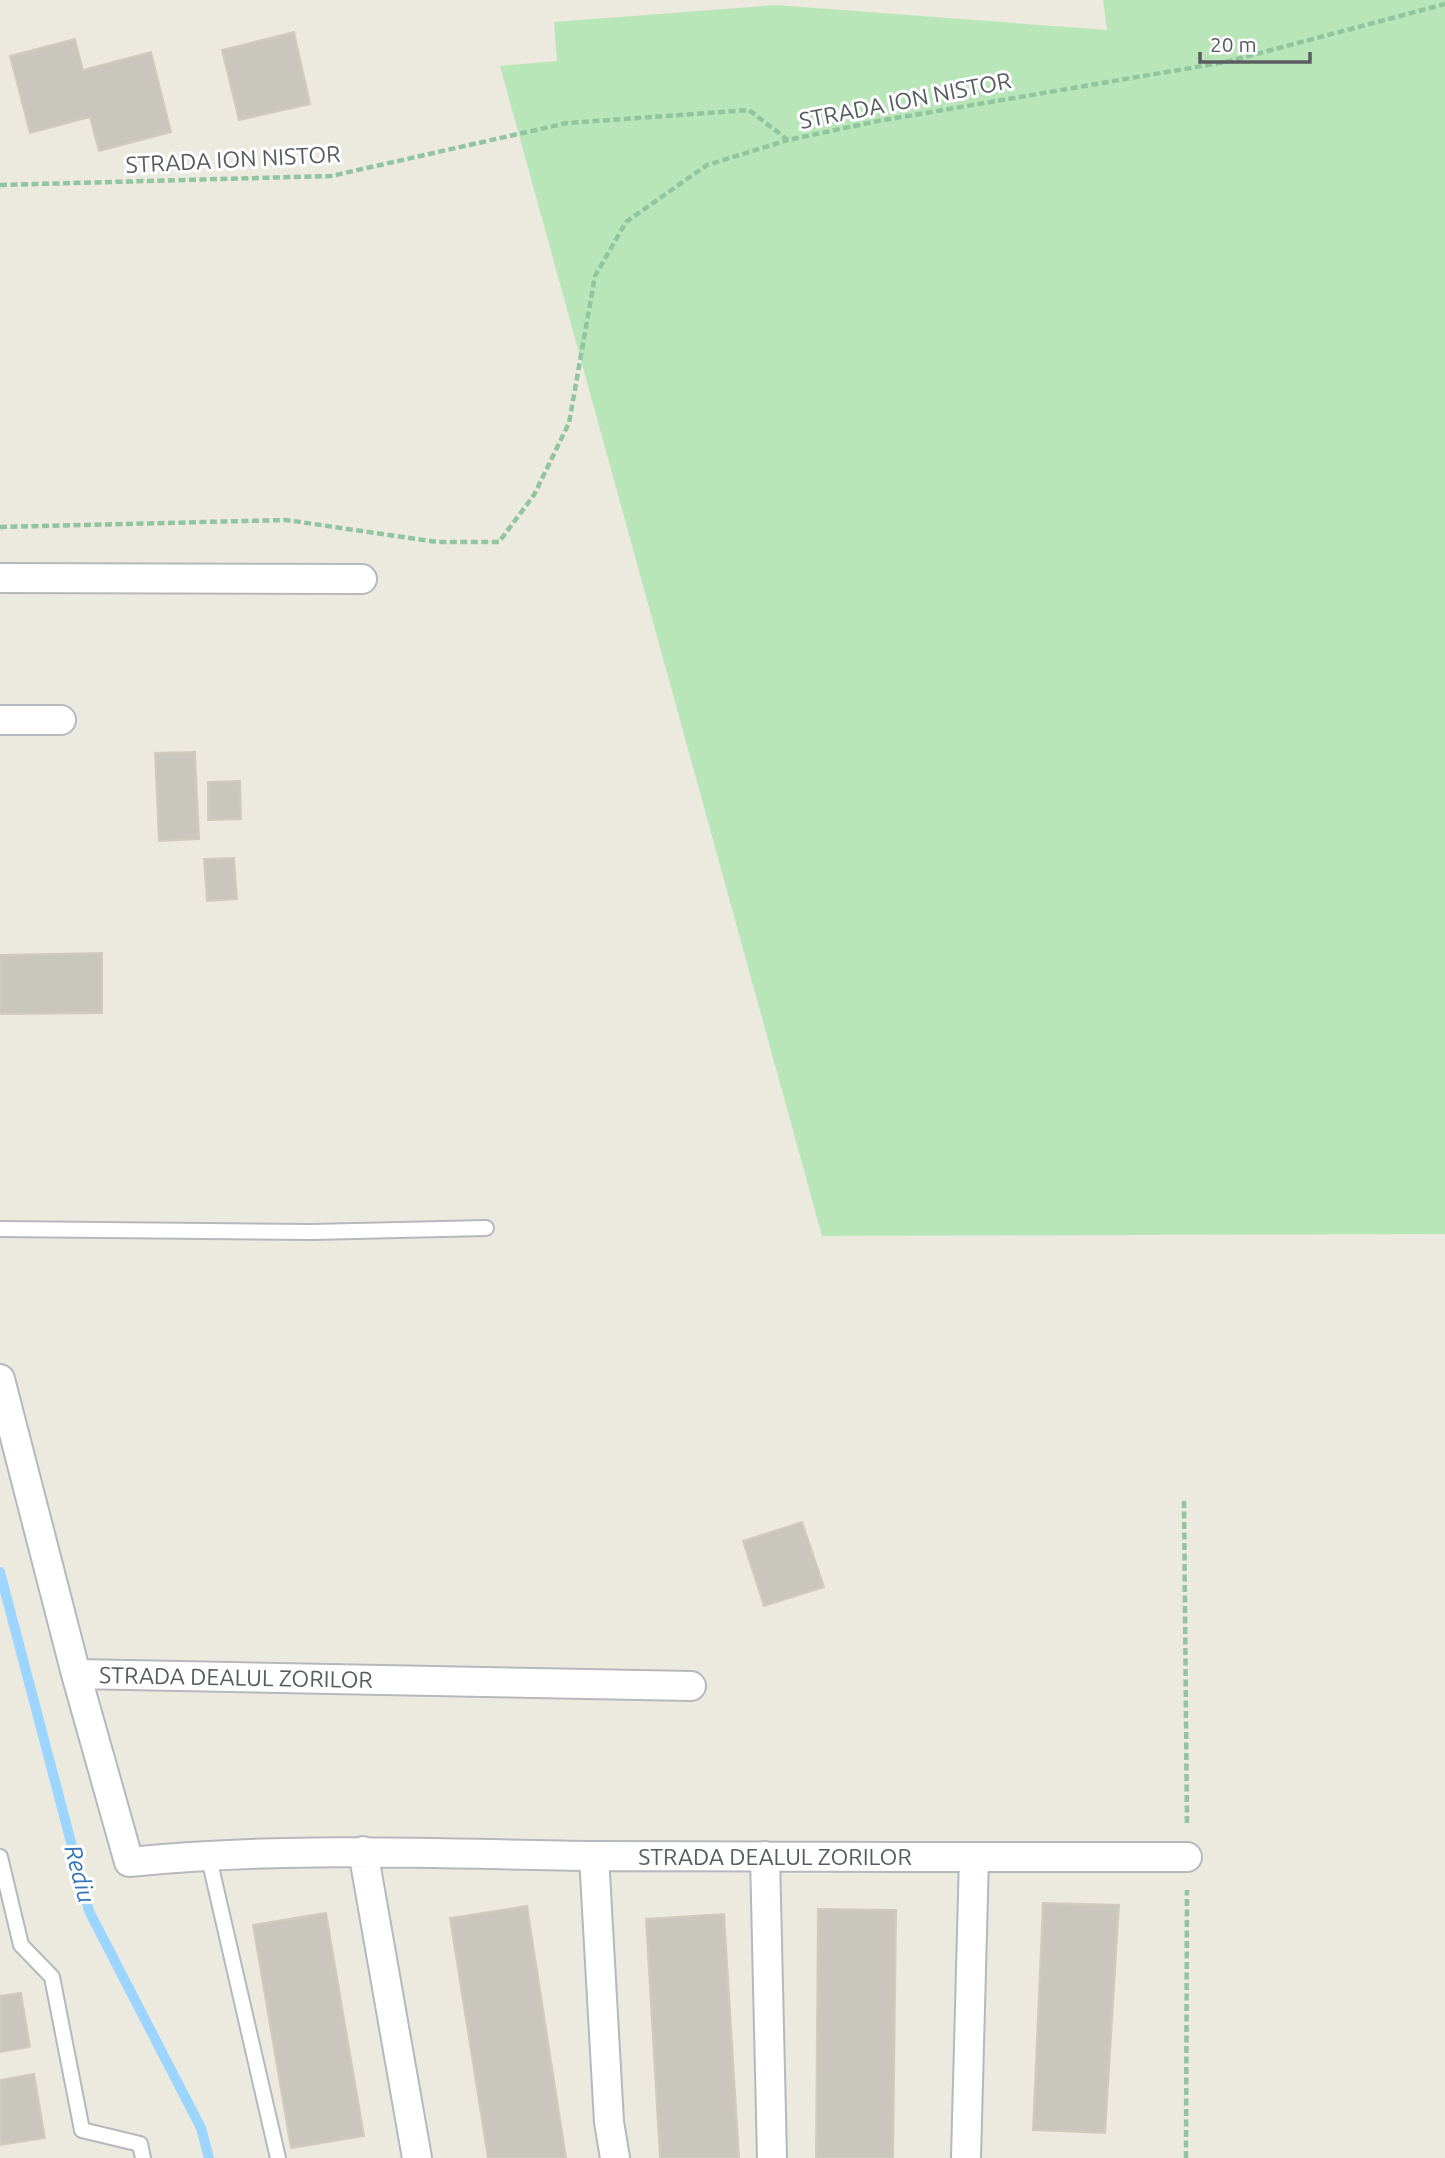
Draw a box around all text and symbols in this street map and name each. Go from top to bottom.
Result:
scale bar [1200,21,1310,65]
text: 20 m [1210,32,1257,56]
street label: STRADA ION NISTOR [797,67,1013,133]
street label: STRADA ION NISTOR [125,141,341,177]
street label: STRADA DEALUL ZORILOR [99,1662,373,1692]
water label: Rediu [59,1842,101,1906]
street label: STRADA DEALUL ZORILOR [638,1844,912,1869]

